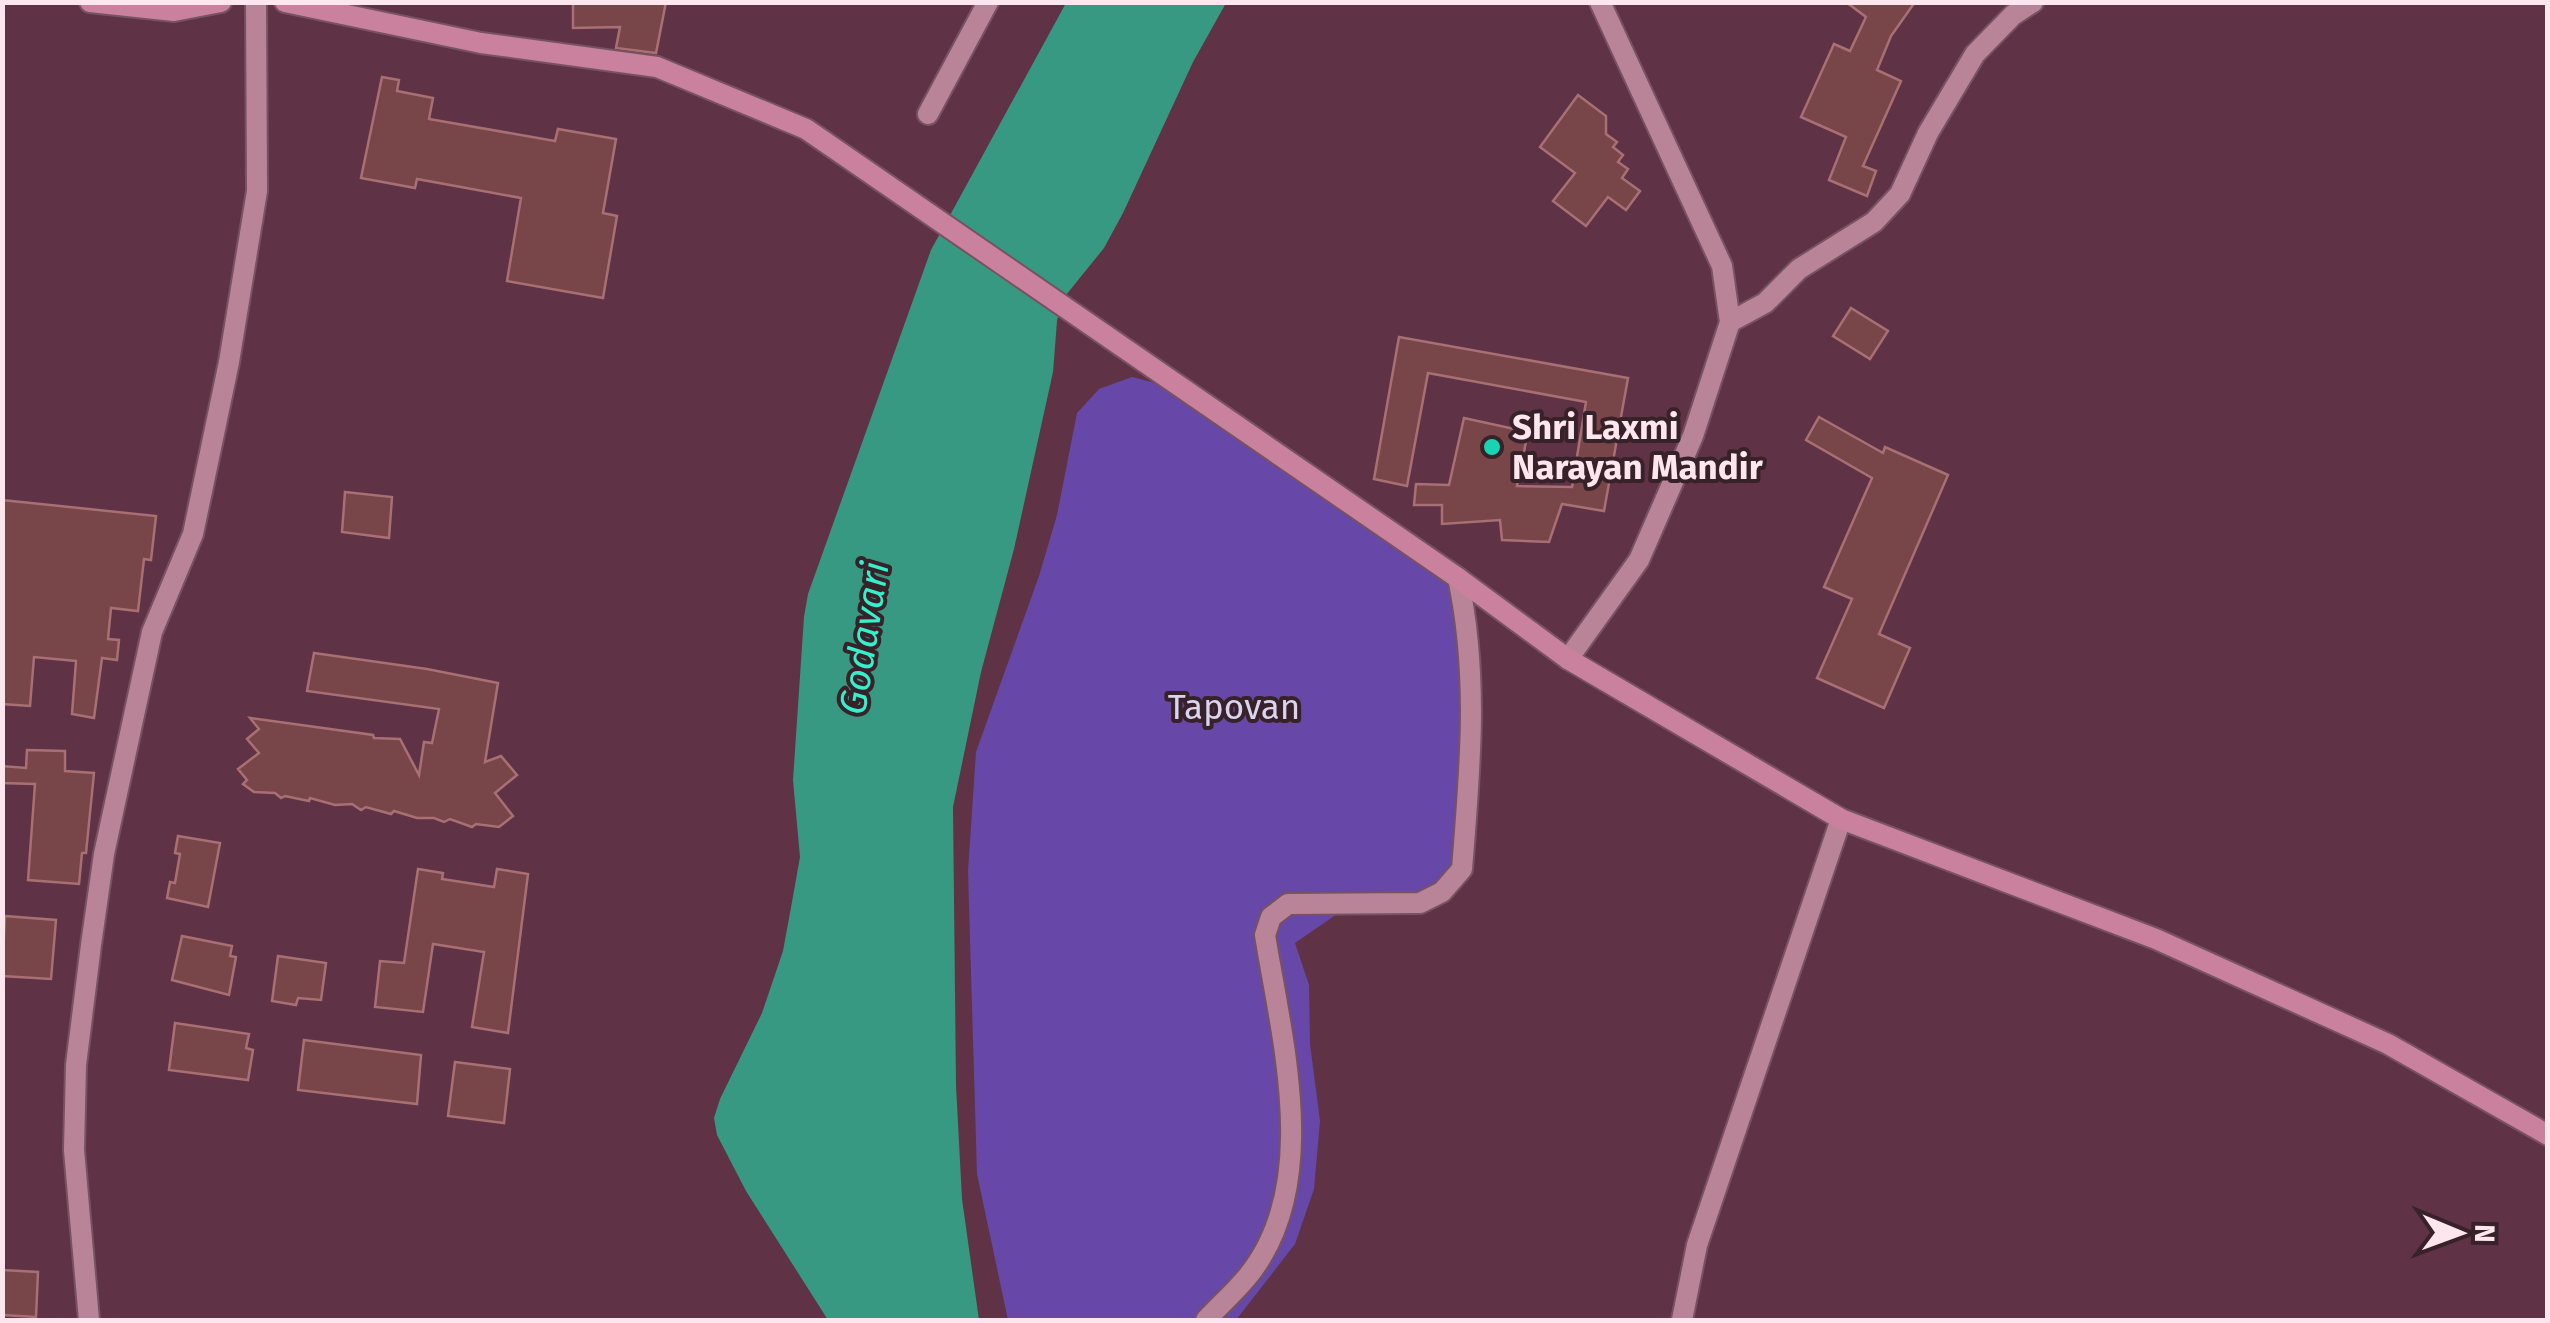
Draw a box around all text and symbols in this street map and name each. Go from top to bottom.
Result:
place label: Shri Laxmi Narayan Mandir [1512,406,1764,488]
marker: Shri Laxmi Narayan Mandir [1481,436,1503,458]
water label: Godavari [829,558,899,718]
park label: Tapovan [1168,686,1300,728]
north arrow [2410,1183,2510,1283]
text: N [2468,1224,2501,1243]

